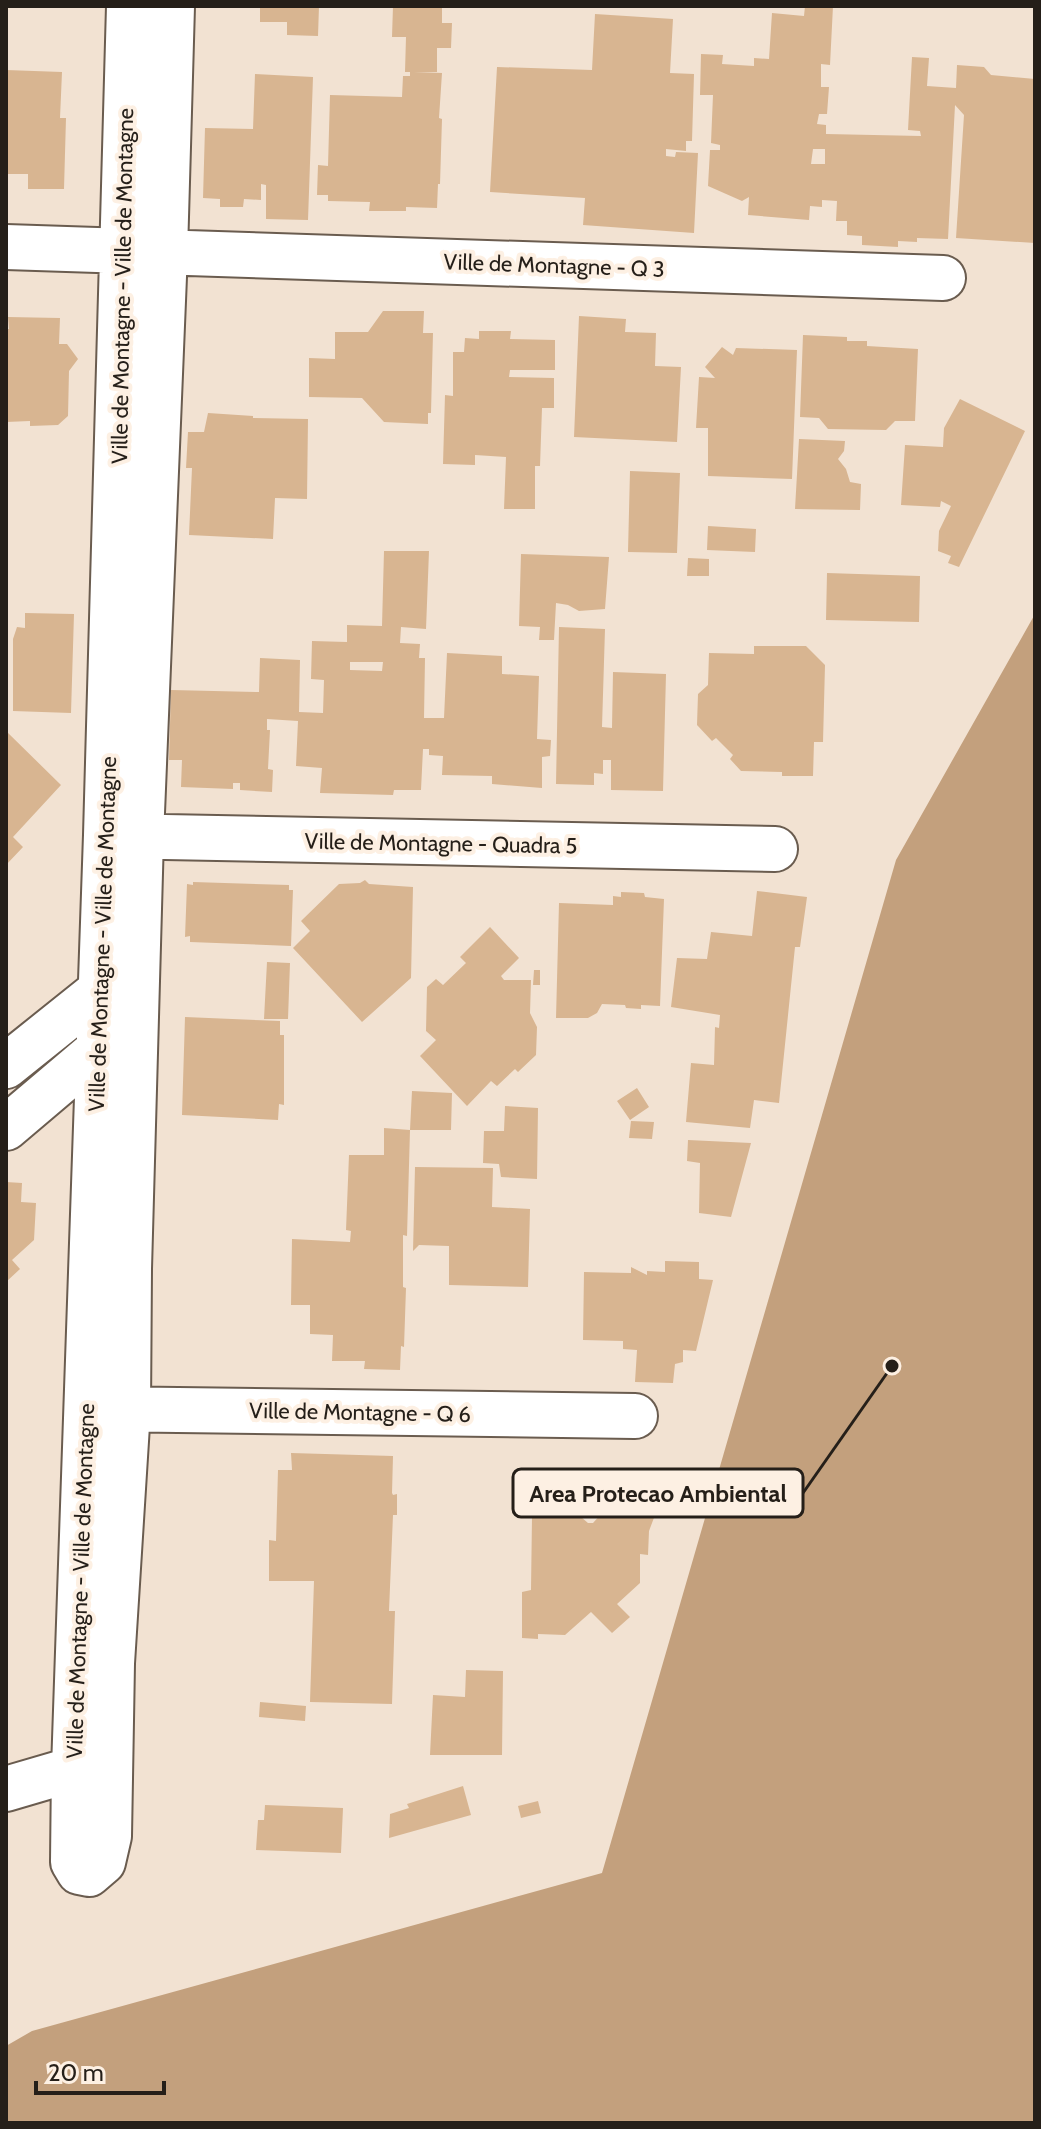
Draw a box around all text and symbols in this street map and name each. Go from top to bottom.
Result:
street label: Ville de Montagne - Ville de Montagne [106,108,139,464]
street label: Ville de Montagne - Q 3 [443,248,665,283]
street label: Ville de Montagne - Ville de Montagne [83,756,122,1112]
street label: Ville de Montagne - Quadra 5 [304,828,578,859]
street label: Ville de Montagne - Q 6 [249,1397,471,1428]
street label: Ville de Montagne - Ville de Montagne [61,1403,100,1759]
callout: Area Protecao Ambiental [513,1469,803,1517]
text: Area Protecao Ambiental [529,1479,787,1508]
scale bar [36,2045,164,2095]
text: 20 m [48,2058,104,2087]

